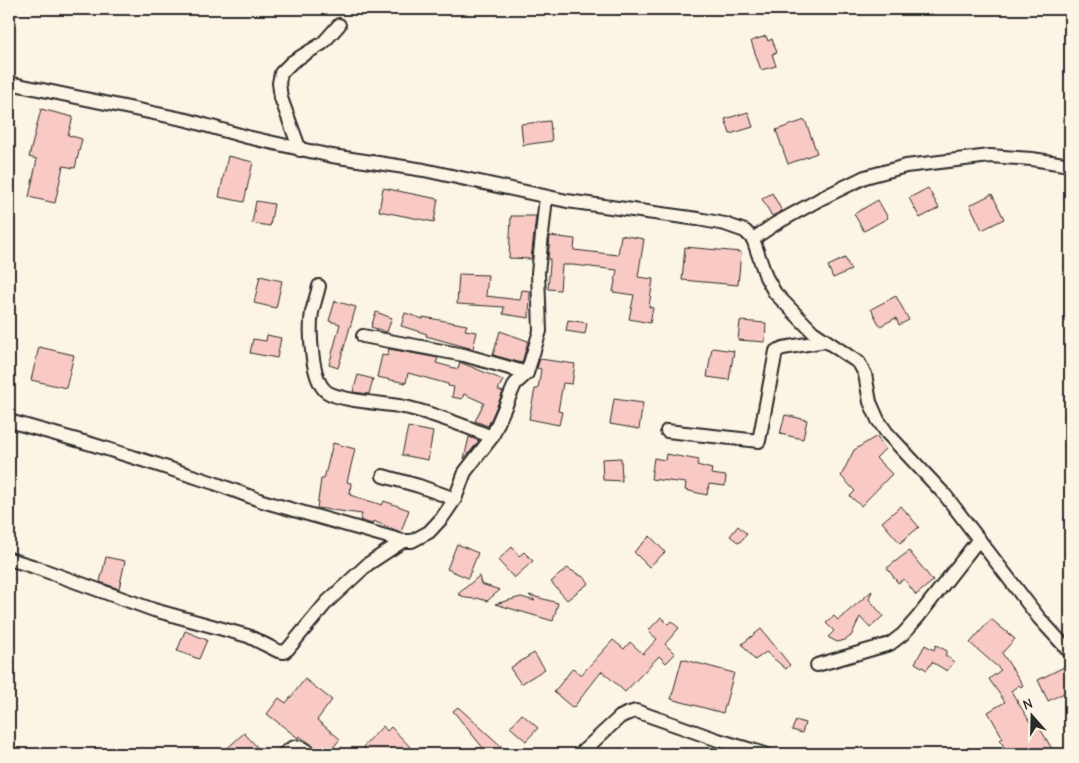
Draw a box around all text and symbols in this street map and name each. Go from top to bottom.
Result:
north arrow [1006,690,1056,740]
text: N [1021,695,1035,714]

